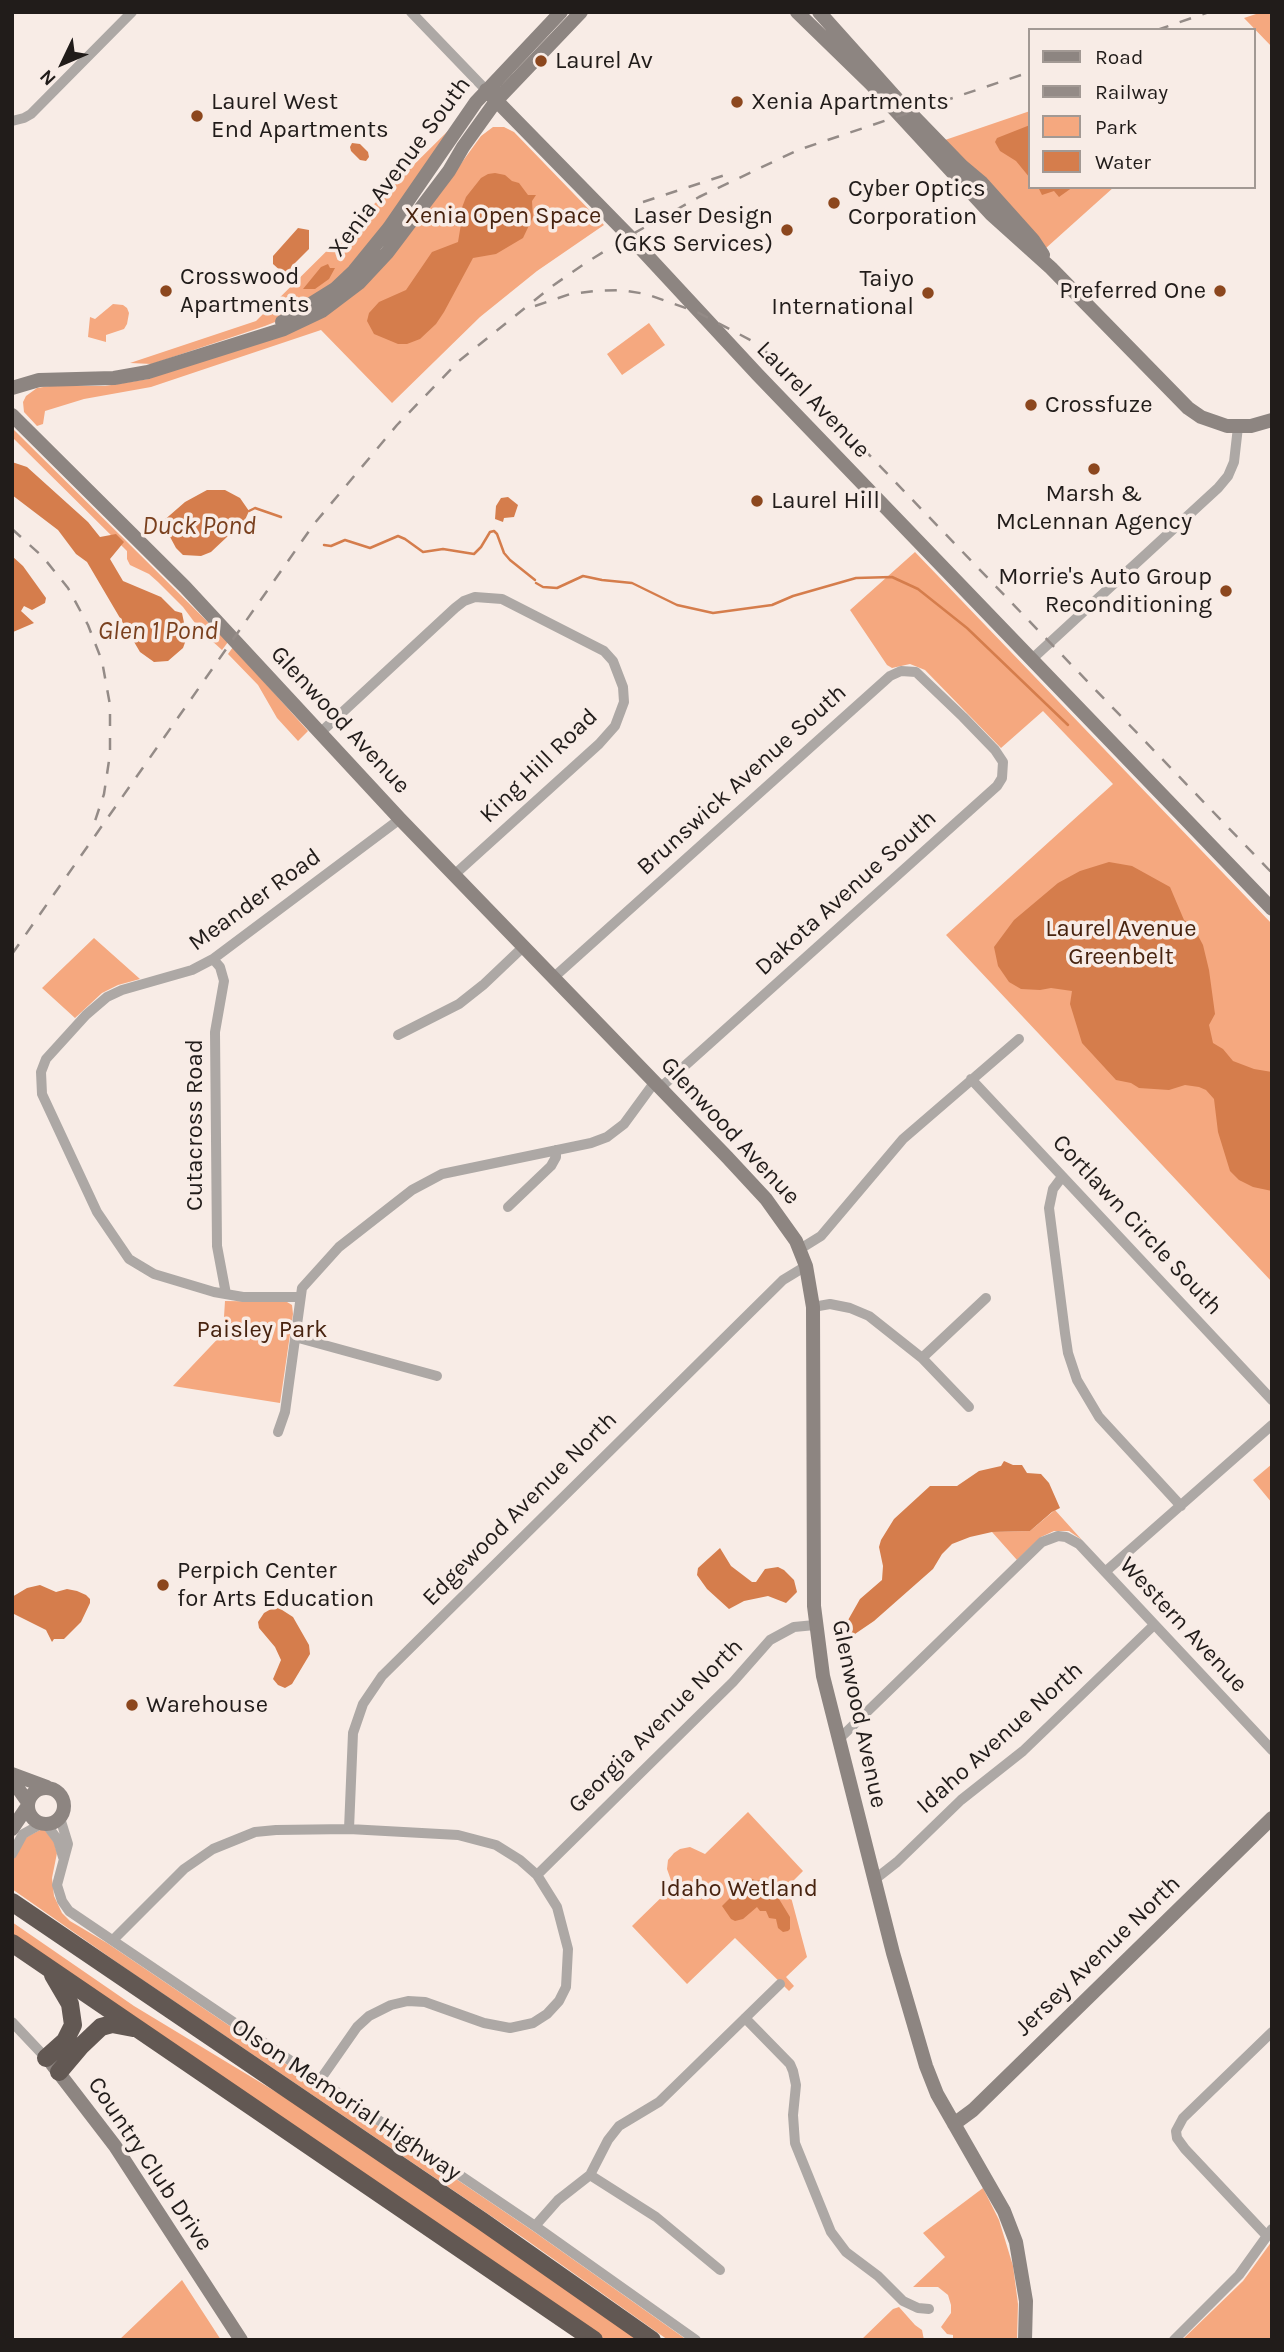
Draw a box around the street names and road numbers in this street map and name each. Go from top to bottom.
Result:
street label: Xenia Avenue South [323,71,477,263]
street label: Laurel Avenue [750,336,876,464]
street label: Glenwood Avenue [264,640,416,800]
street label: Brunswick Avenue South [631,678,853,882]
street label: King Hill Road [474,702,604,830]
street label: Dakota Avenue South [749,804,943,982]
street label: Meander Road [183,842,327,958]
street label: Cutacross Road [181,1039,209,1211]
street label: Glenwood Avenue [654,1051,806,1211]
street label: Cortlawn Circle South [1046,1129,1228,1321]
street label: Edgewood Avenue North [417,1406,623,1612]
street label: Western Avenue [1113,1551,1253,1699]
street label: Glenwood Avenue [825,1617,893,1811]
street label: Georgia Avenue North [563,1633,749,1819]
street label: Idaho Avenue North [911,1656,1089,1820]
street label: Jersey Avenue North [1009,1870,1187,2042]
street label: Olson Memorial Highway [226,2012,466,2188]
street label: Country Club Drive [81,2072,219,2256]

